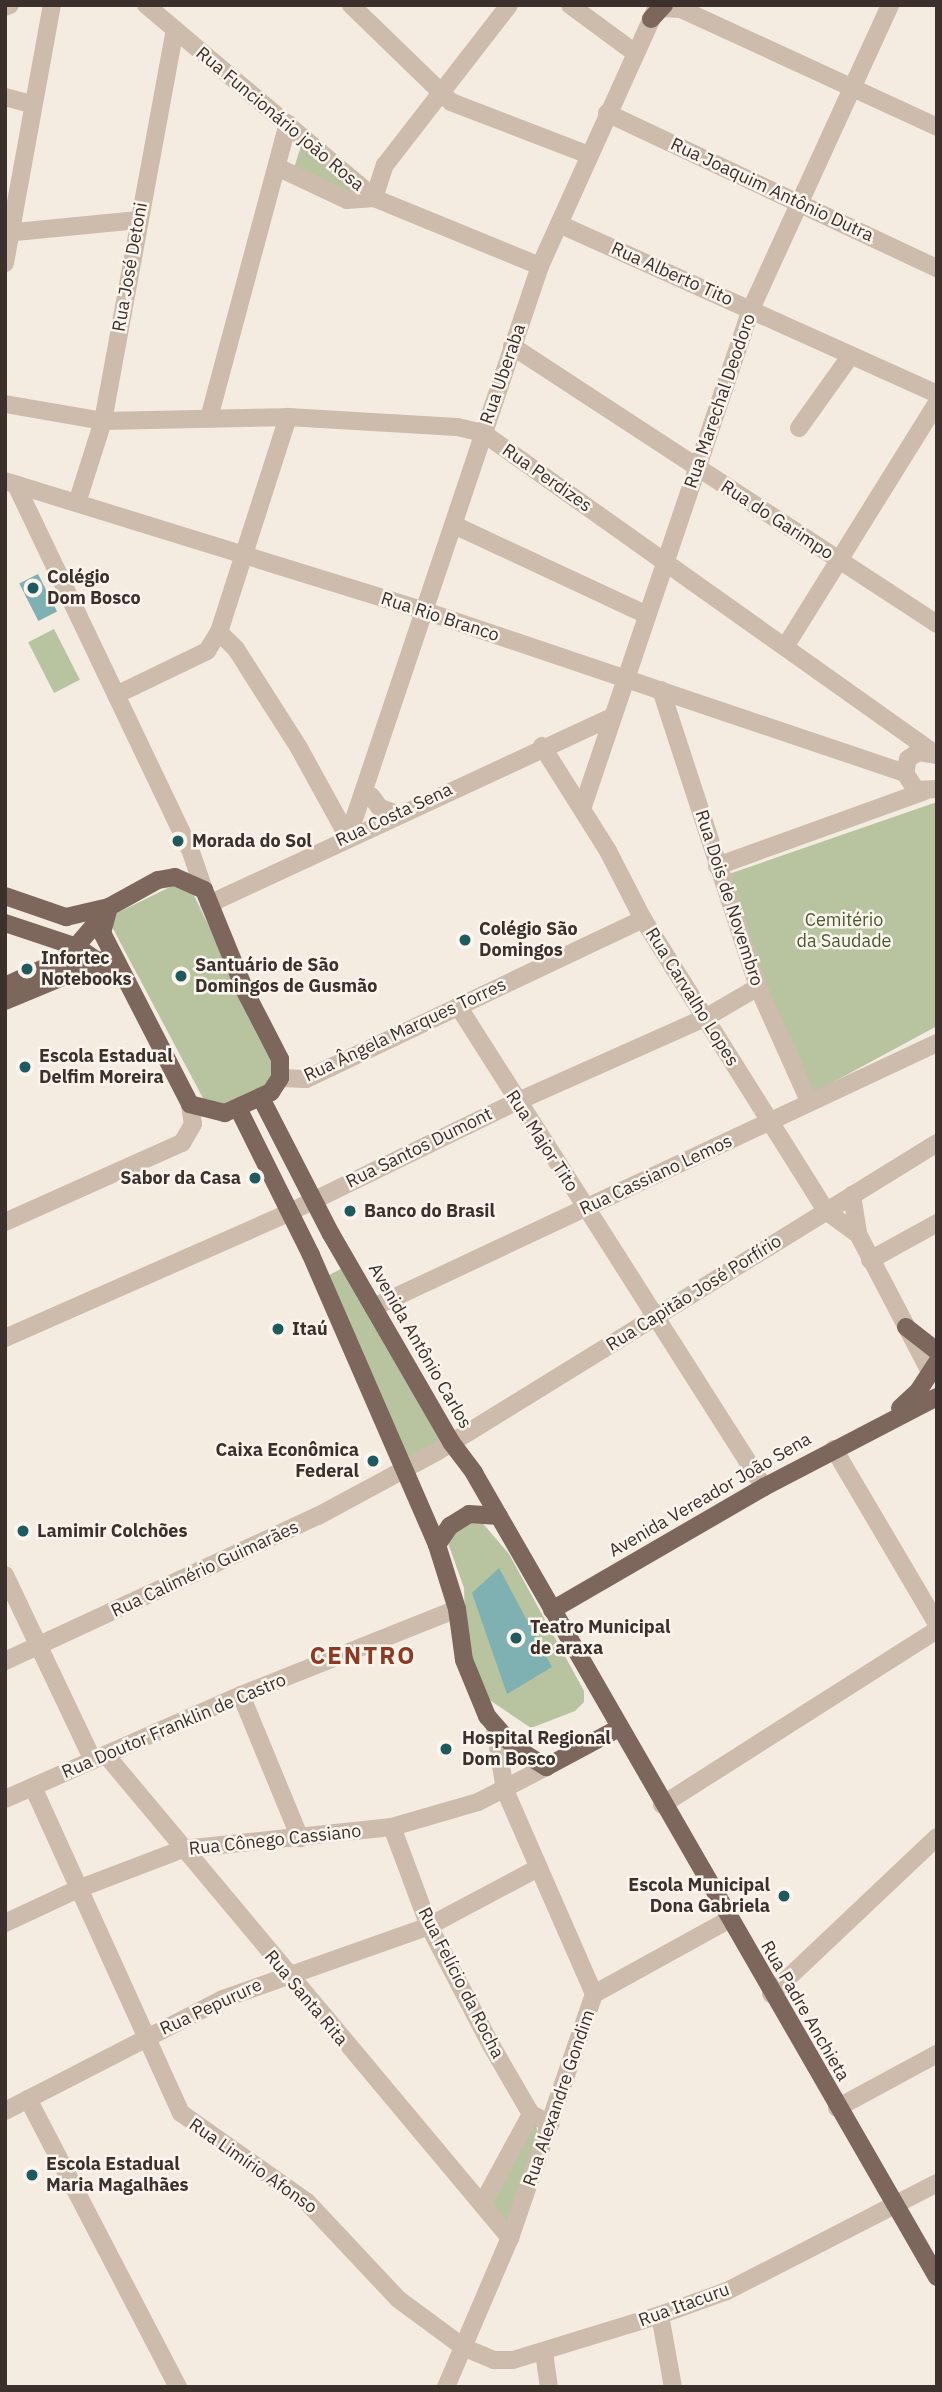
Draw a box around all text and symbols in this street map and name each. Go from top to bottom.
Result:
street label: Rua Funcionário joão Rosa [192,42,368,196]
street label: Rua Joaquim Antônio Dutra [667,133,877,247]
street label: Rua José Detoni [108,201,152,333]
street label: Rua Alberto Tito [608,238,736,310]
street label: Rua Marechal Deodoro [680,311,760,491]
street label: Rua Uberaba [476,321,530,427]
street label: Rua Perdizes [498,439,596,517]
street label: Rua do Garimpo [717,476,837,564]
place label: Colégio Dom Bosco [47,567,141,610]
marker: Colégio Dom Bosco [25,580,41,596]
street label: Rua Rio Branco [378,588,502,646]
street label: Rua Costa Sena [332,779,456,851]
street label: Rua Dois de Novembro [690,807,768,989]
place label: Morada do Sol [192,830,312,852]
marker: Morada do Sol [170,833,186,849]
park label: Cemitério da Saudade [797,910,891,953]
place label: Colégio São Domingos [479,919,578,962]
street label: Rua Carvalho Lopes [641,924,743,1070]
marker: Colégio São Domingos [457,932,473,948]
place label: Infortec Notebooks [41,948,132,990]
place label: Santuário de São Domingos de Gusmão [195,955,378,998]
marker: Infortec Notebooks [19,961,35,977]
marker: Santuário de São Domingos de Gusmão [173,968,189,984]
street label: Rua Ângela Marques Torres [300,974,510,1086]
place label: Escola Estadual Delfim Moreira [39,1046,173,1088]
marker: Escola Estadual Delfim Moreira [17,1059,33,1075]
street label: Rua Major Tito [501,1086,583,1196]
street label: Rua Santos Dumont [342,1103,496,1193]
street label: Rua Cassiano Lemos [576,1130,736,1220]
place label: Sabor da Casa [120,1167,241,1189]
marker: Sabor da Casa [247,1170,263,1186]
place label: Banco do Brasil [364,1200,495,1222]
marker: Banco do Brasil [342,1203,358,1219]
street label: Rua Capitão José Porfírio [602,1230,786,1356]
street label: Avenida Antônio Carlos [364,1260,476,1432]
place label: Itaú [292,1318,328,1340]
marker: Itaú [270,1321,286,1337]
street label: Avenida Vereador João Sena [605,1428,815,1562]
place label: Caixa Econômica Federal [216,1440,359,1482]
marker: Caixa Econômica Federal [365,1453,381,1469]
street label: Rua Calimério Guimarães [108,1516,302,1622]
place label: Lamimir Colchões [37,1520,188,1542]
marker: Lamimir Colchões [15,1523,31,1539]
place label: Teatro Municipal de araxa [530,1617,671,1660]
marker: Teatro Municipal de araxa [508,1630,524,1646]
district label: CENTRO [310,1642,416,1670]
street label: Rua Doutor Franklin de Castro [59,1669,289,1783]
place label: Hospital Regional Dom Bosco [462,1728,611,1770]
marker: Hospital Regional Dom Bosco [436,1739,456,1759]
street label: Rua Cônego Cassiano [188,1820,362,1860]
place label: Escola Municipal Dona Gabriela [628,1875,770,1918]
marker: Escola Municipal Dona Gabriela [776,1888,792,1904]
street label: Rua Felício da Rocha [413,1904,509,2062]
street label: Rua Padre Anchieta [756,1937,854,2085]
street label: Rua Santa Rita [260,1946,352,2050]
street label: Rua Pepurure [157,1974,265,2040]
street label: Rua Alexandre Gondim [519,2007,599,2189]
street label: Rua Limírio Afonso [185,2114,321,2218]
place label: Escola Estadual Maria Magalhães [46,2154,189,2196]
marker: Escola Estadual Maria Magalhães [24,2167,40,2183]
street label: Rua Itacuru [636,2279,732,2331]

